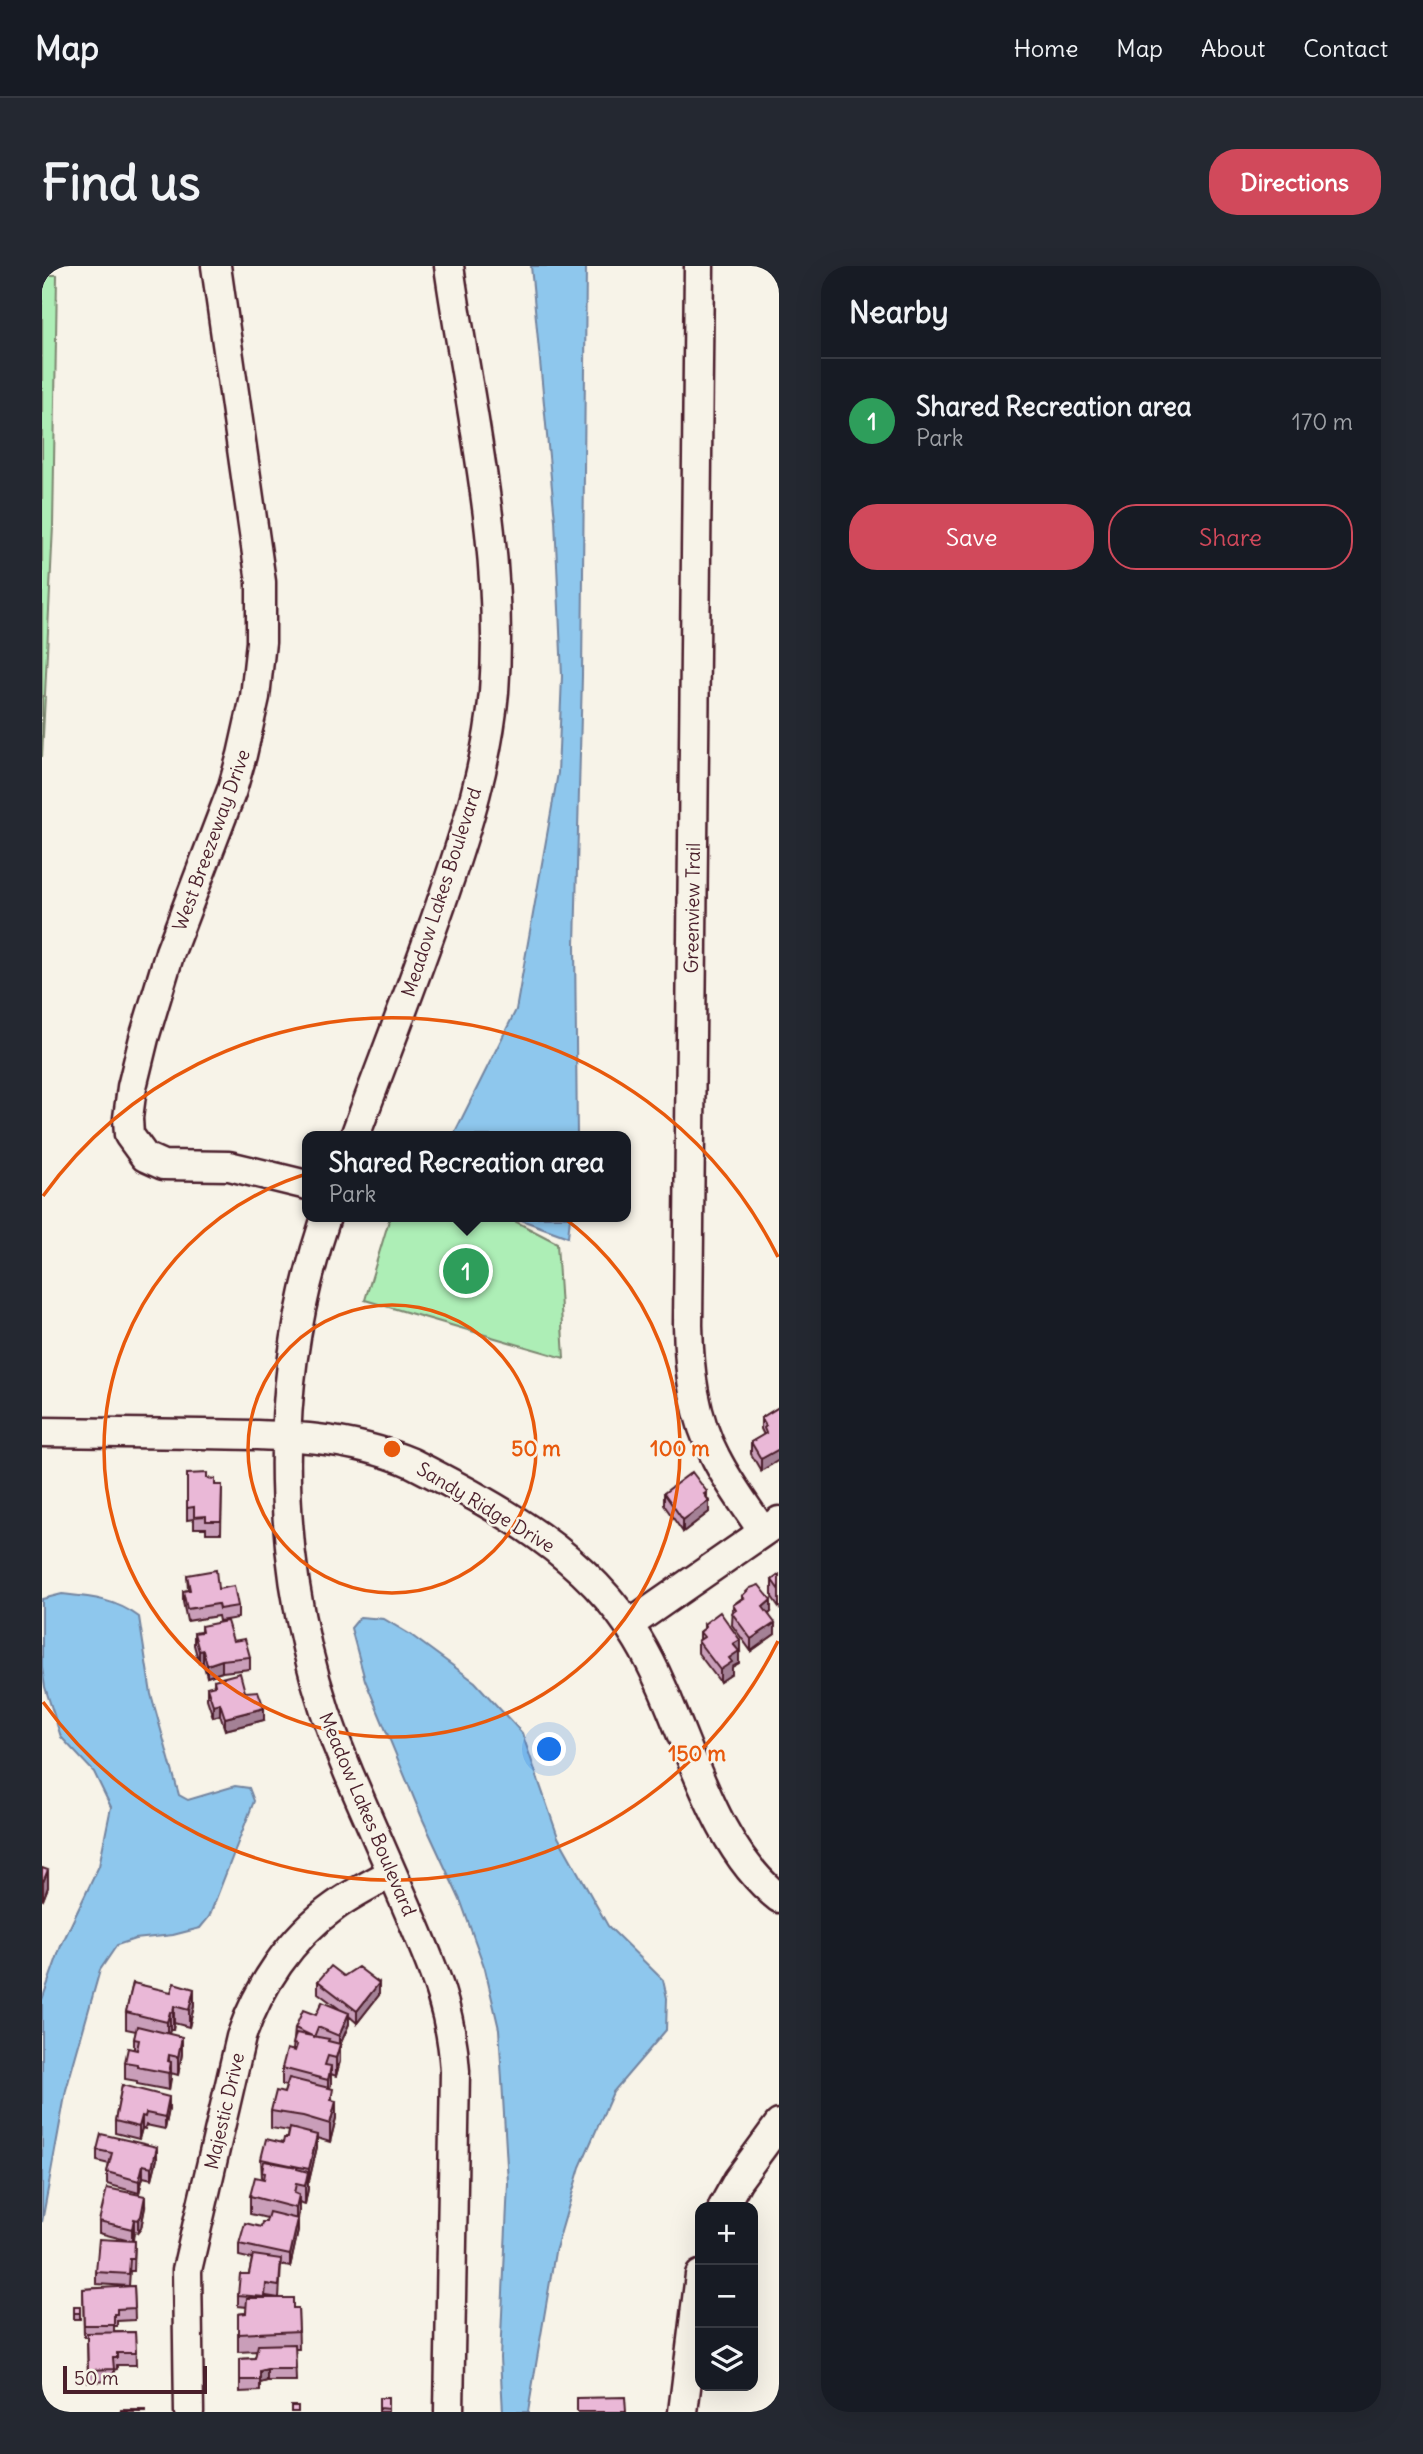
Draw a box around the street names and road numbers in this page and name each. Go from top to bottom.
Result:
street label: West Breezeway Drive [167,746,255,934]
street label: Meadow Lakes Boulevard [396,784,486,1000]
street label: Greenview Trail [679,842,705,974]
street label: Sandy Ridge Drive [413,1456,559,1558]
street label: Meadow Lakes Boulevard [314,1709,422,1919]
street label: Majestic Drive [199,2050,249,2172]

